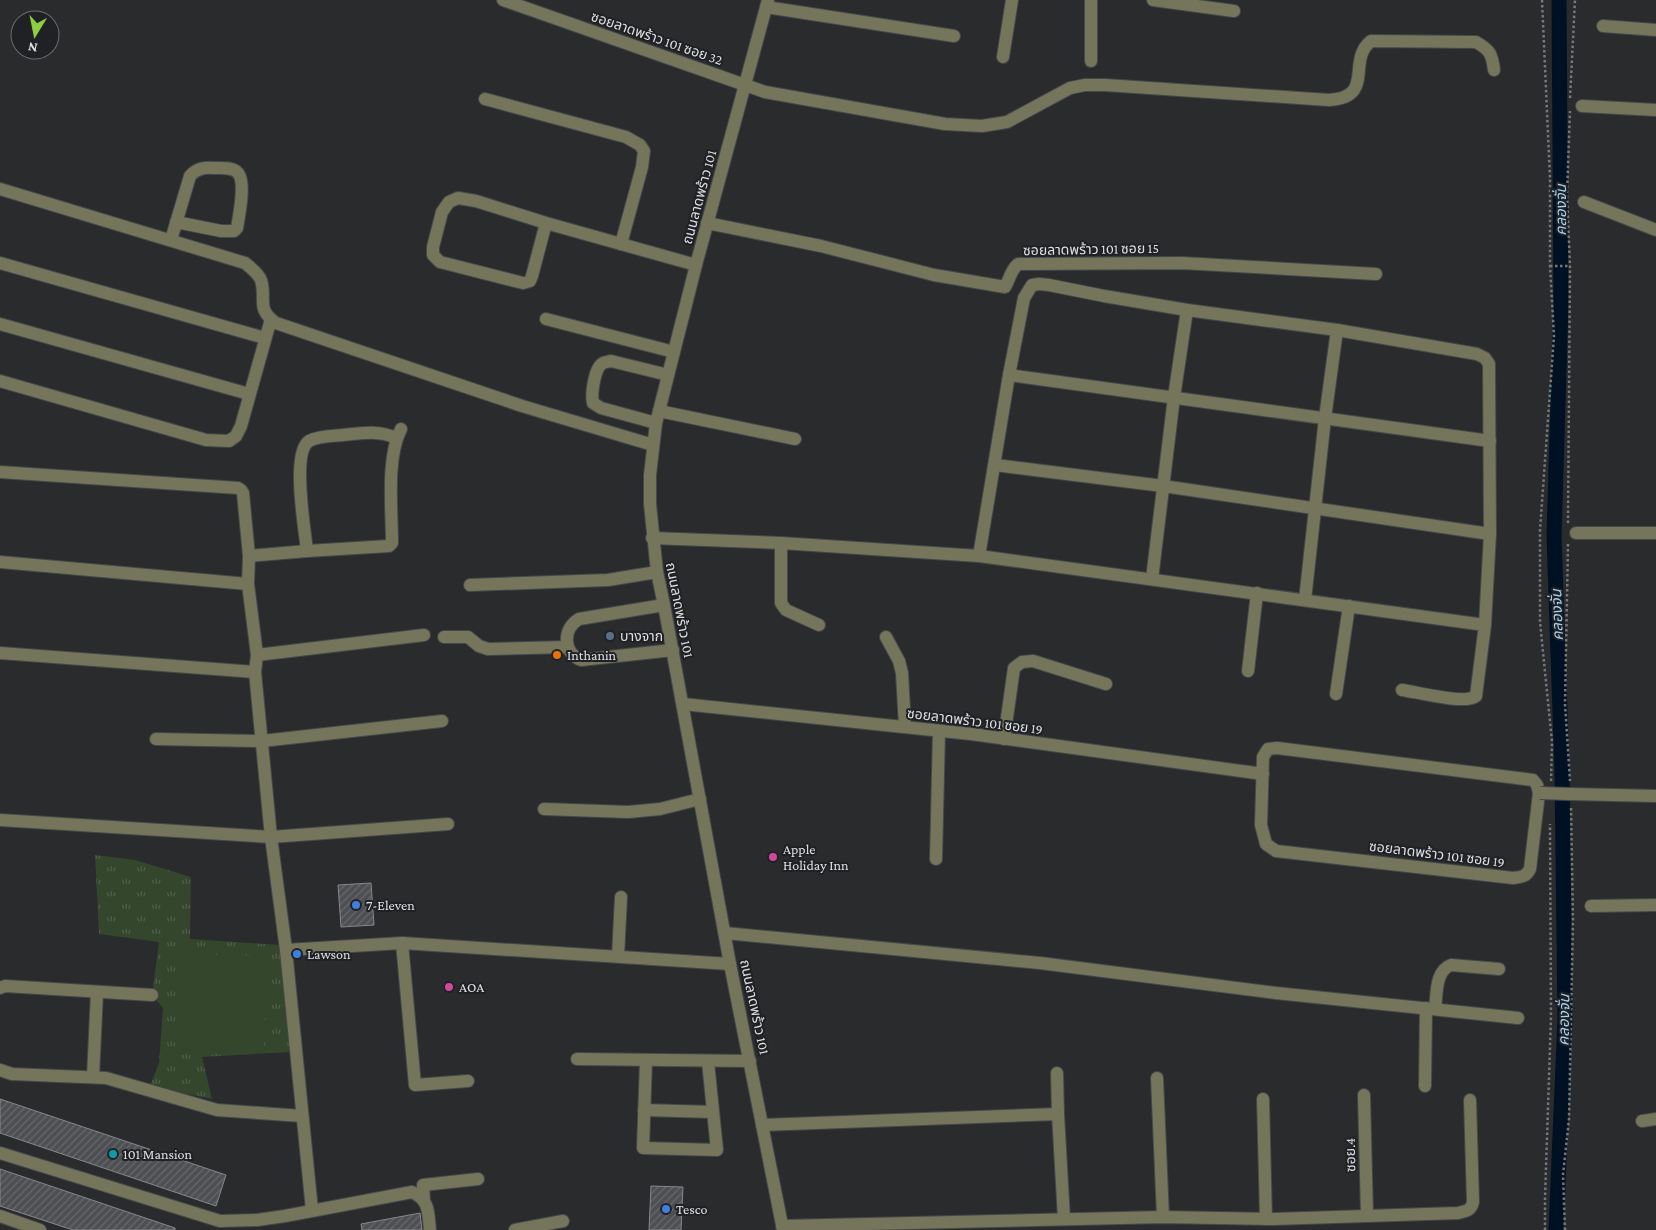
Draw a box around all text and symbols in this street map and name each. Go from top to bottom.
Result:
street label: ซอยลาดพร้าว 101 ซอย 32 [589,8,725,68]
north arrow [10,10,60,60]
text: N [26,39,39,57]
street label: ถนนลาดพร้าว 101 [679,148,719,246]
water label: คลองจั่น [1551,183,1569,236]
street label: ซอยลาดพร้าว 101 ซอย 15 [1023,240,1159,258]
street label: ถนนลาดพร้าว 101 [663,561,697,659]
water label: คลองจั่น [1546,588,1566,641]
place label: บางจาก [620,628,663,644]
marker: บางจาก [604,630,616,642]
place label: Inthanin [567,647,617,663]
marker: Inthanin [551,649,563,661]
street label: ซอยลาดพร้าว 101 ซอย 19 [906,705,1044,737]
street label: ซอยลาดพร้าว 101 ซอย 19 [1368,838,1506,870]
place label: Apple Holiday Inn [783,841,849,873]
marker: Apple Holiday Inn [767,851,779,863]
place label: 7-Eleven [366,897,415,913]
marker: 7-Eleven [350,899,362,911]
place label: Lawson [307,946,351,962]
marker: Lawson [291,948,303,960]
street label: ถนนลาดพร้าว 101 [737,958,773,1056]
place label: AOA [459,979,484,995]
marker: AOA [443,981,455,993]
water label: คลองจั่น [1553,993,1572,1046]
street label: ซอย.4 [1342,1138,1358,1172]
place label: 101 Mansion [123,1146,193,1162]
marker: 101 Mansion [107,1148,119,1160]
place label: Tesco [676,1201,707,1217]
marker: Tesco [660,1203,672,1215]

